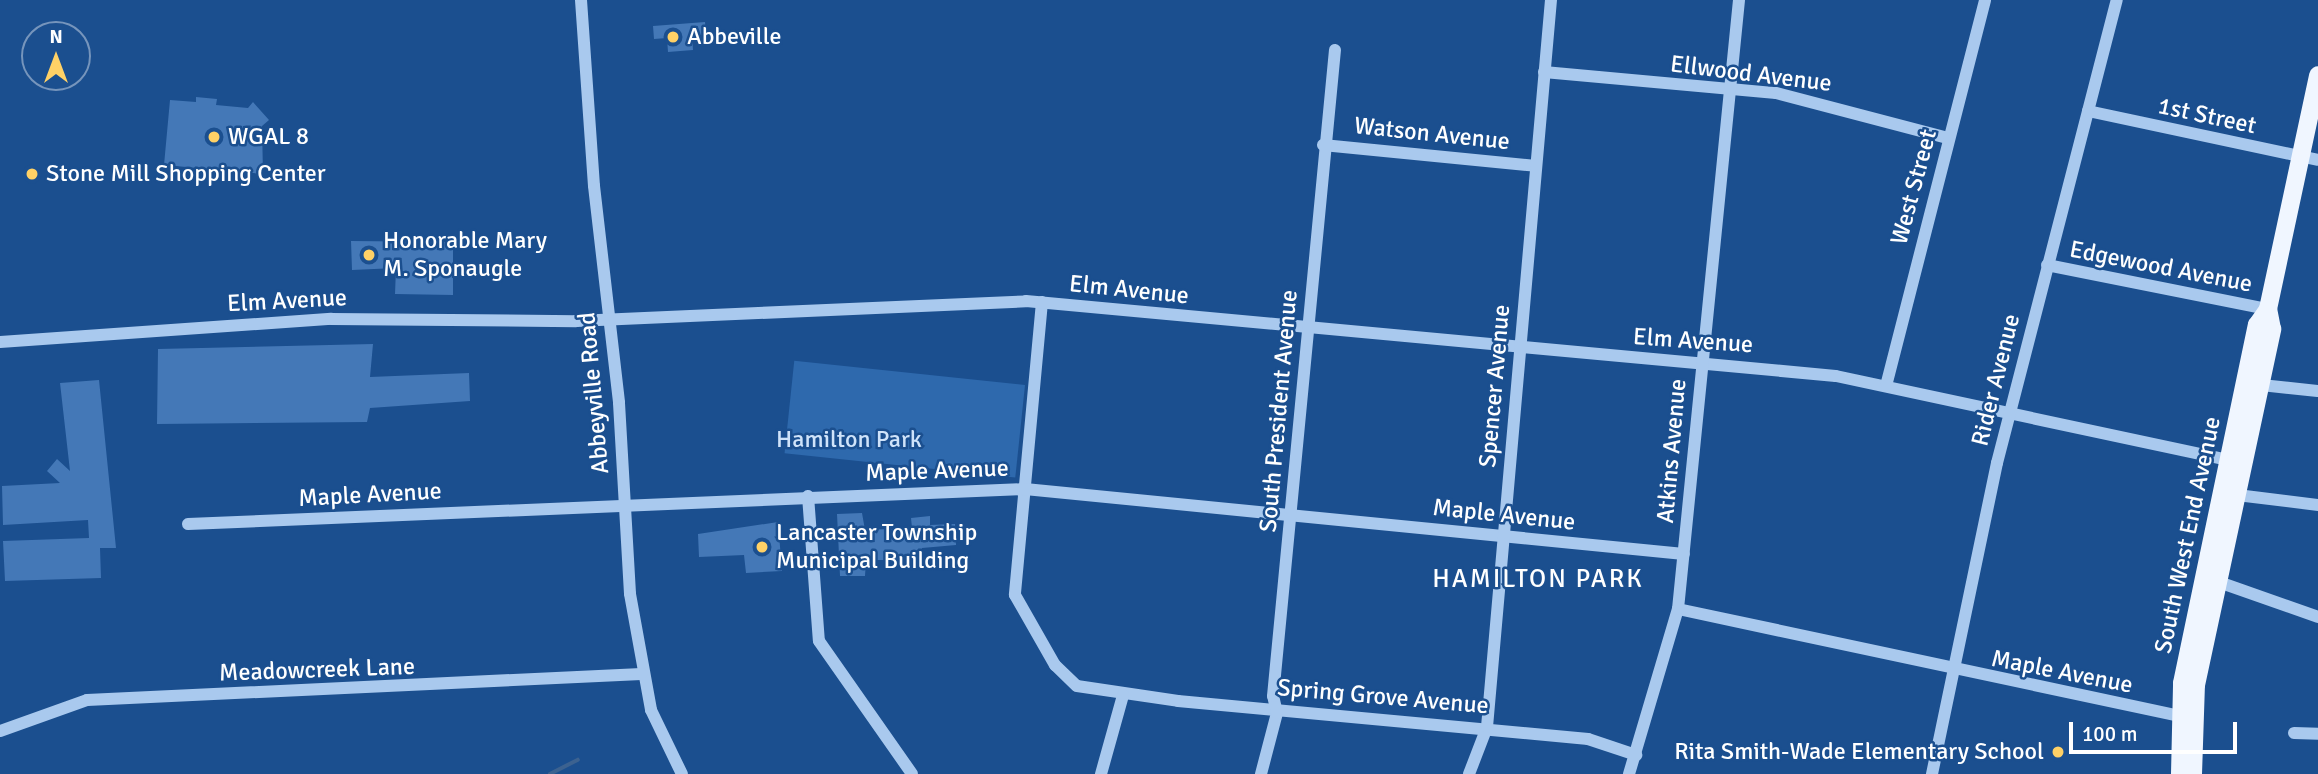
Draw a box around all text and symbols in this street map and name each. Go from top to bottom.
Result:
north arrow [21,21,91,91]
place label: Abbeville [687,23,781,51]
text: N [49,25,63,49]
marker: Abbeville [665,29,681,45]
street label: Ellwood Avenue [1669,50,1833,98]
street label: 1st Street [2155,92,2259,140]
street label: Watson Avenue [1353,112,1511,156]
place label: WGAL 8 [228,123,309,151]
street label: West Street [1885,126,1943,248]
marker: WGAL 8 [206,129,222,145]
place label: Stone Mill Shopping Center [46,160,326,188]
marker: Stone Mill Shopping Center [24,166,40,182]
place label: Honorable Mary M. Sponaugle [383,227,547,283]
street label: Edgewood Avenue [2067,235,2255,299]
marker: Honorable Mary M. Sponaugle [361,247,377,263]
street label: Elm Avenue [1068,269,1190,311]
street label: Elm Avenue [226,283,348,319]
street label: South President Avenue [1254,289,1304,533]
street label: Spencer Avenue [1474,303,1516,469]
street label: Abbeyville Road [573,311,615,475]
street label: Rider Avenue [1966,311,2026,449]
street label: Elm Avenue [1632,322,1754,360]
street label: Atkins Avenue [1651,378,1693,524]
street label: South West End Avenue [2149,414,2227,656]
park label: Hamilton Park [776,426,922,454]
street label: Maple Avenue [865,454,1009,488]
street label: Maple Avenue [298,477,442,513]
street label: Maple Avenue [1431,493,1577,537]
place label: Lancaster Township Municipal Building [776,519,977,575]
marker: Lancaster Township Municipal Building [754,539,770,555]
district label: HAMILTON PARK [1434,564,1642,596]
street label: Maple Avenue [1989,644,2135,700]
street label: Meadowcreek Lane [219,652,415,688]
street label: Spring Grove Avenue [1276,673,1490,721]
scale bar [2073,708,2241,752]
text: 100 m [2082,721,2137,747]
place label: Rita Smith-Wade Elementary School [1674,738,2044,766]
marker: Rita Smith-Wade Elementary School [2050,744,2066,760]

